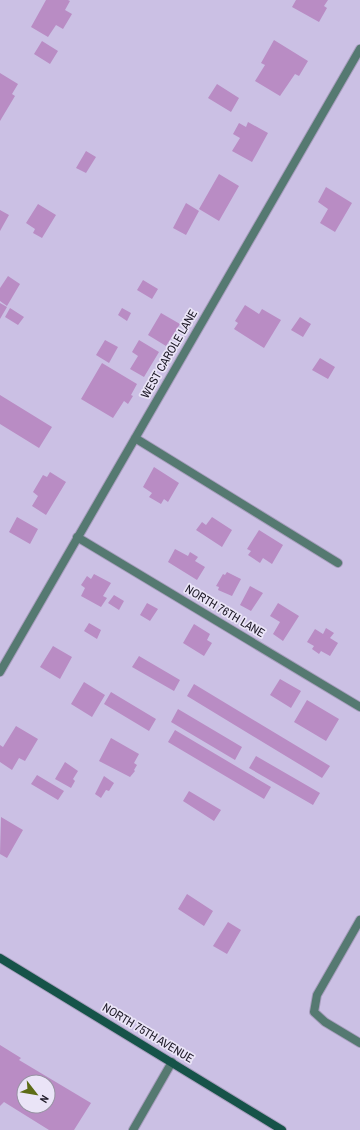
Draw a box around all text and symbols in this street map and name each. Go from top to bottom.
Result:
street label: WEST CAROLE LANE [137,307,201,401]
street label: NORTH 76TH LANE [182,581,268,641]
street label: NORTH 75TH AVENUE [99,999,197,1067]
north arrow [16,1074,56,1114]
text: N [37,1093,52,1106]

